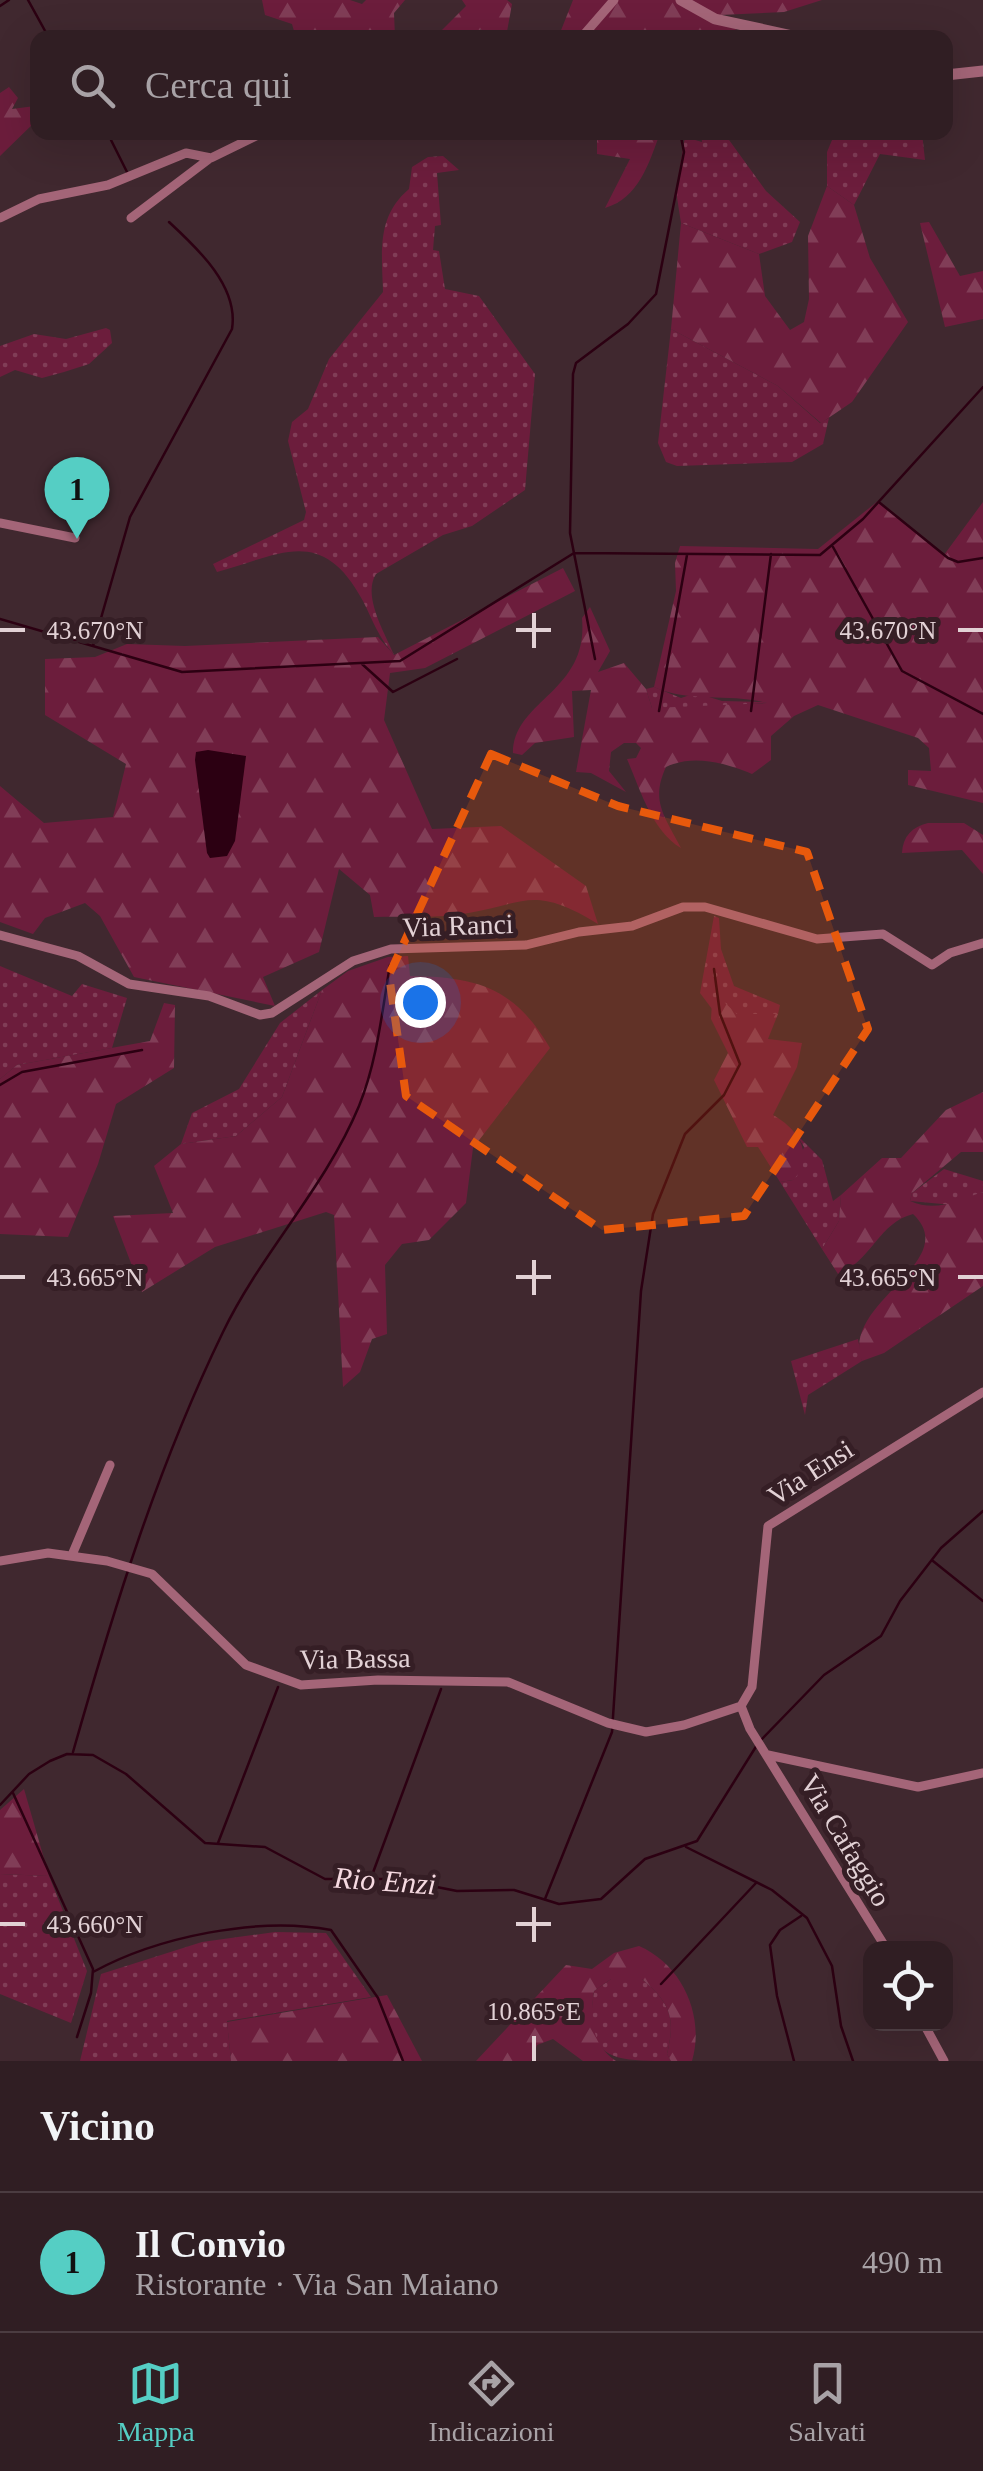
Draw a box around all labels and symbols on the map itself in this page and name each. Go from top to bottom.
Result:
pin: 1 [44,456,110,539]
text: 43.670°N [47,617,143,644]
text: 43.670°N [840,617,936,644]
street label: Via Ranci [402,908,514,943]
your location [395,977,446,1028]
text: 43.665°N [47,1264,143,1291]
text: 43.665°N [840,1264,936,1291]
street label: Via Ensi [762,1433,859,1511]
street label: Via Bassa [299,1642,411,1675]
street label: Via Cafaggio [794,1769,897,1912]
water label: Rio Enzi [332,1860,437,1901]
text: 43.660°N [47,1911,143,1938]
text: 10.865°E [487,1998,581,2025]

